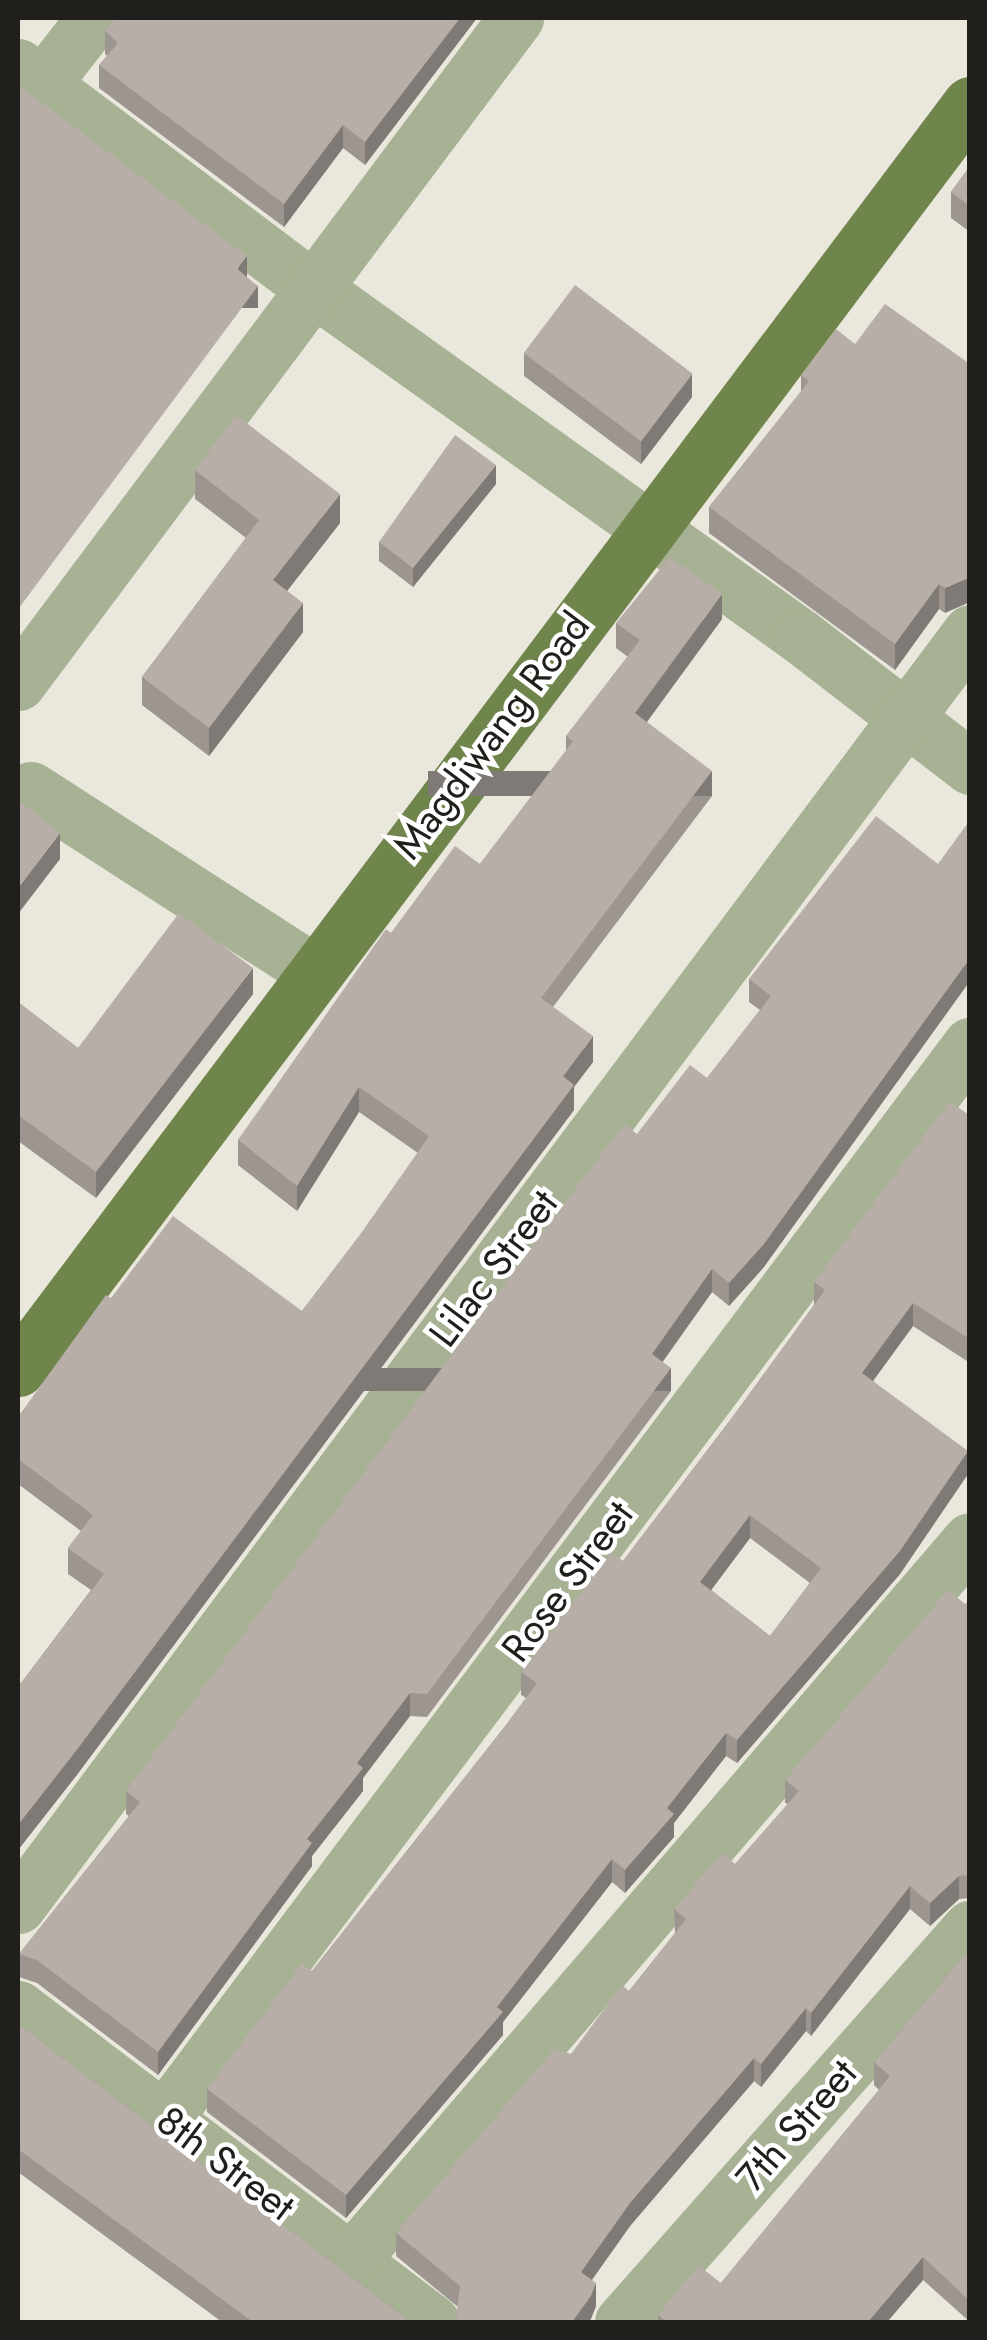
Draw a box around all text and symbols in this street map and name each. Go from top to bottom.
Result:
street label: Magdiwang Road [383,602,599,868]
street label: Lilac Street [419,1180,567,1356]
street label: Rose Street [491,1491,643,1671]
street label: 7th Street [726,2049,866,2201]
street label: 8th Street [148,2096,304,2230]

